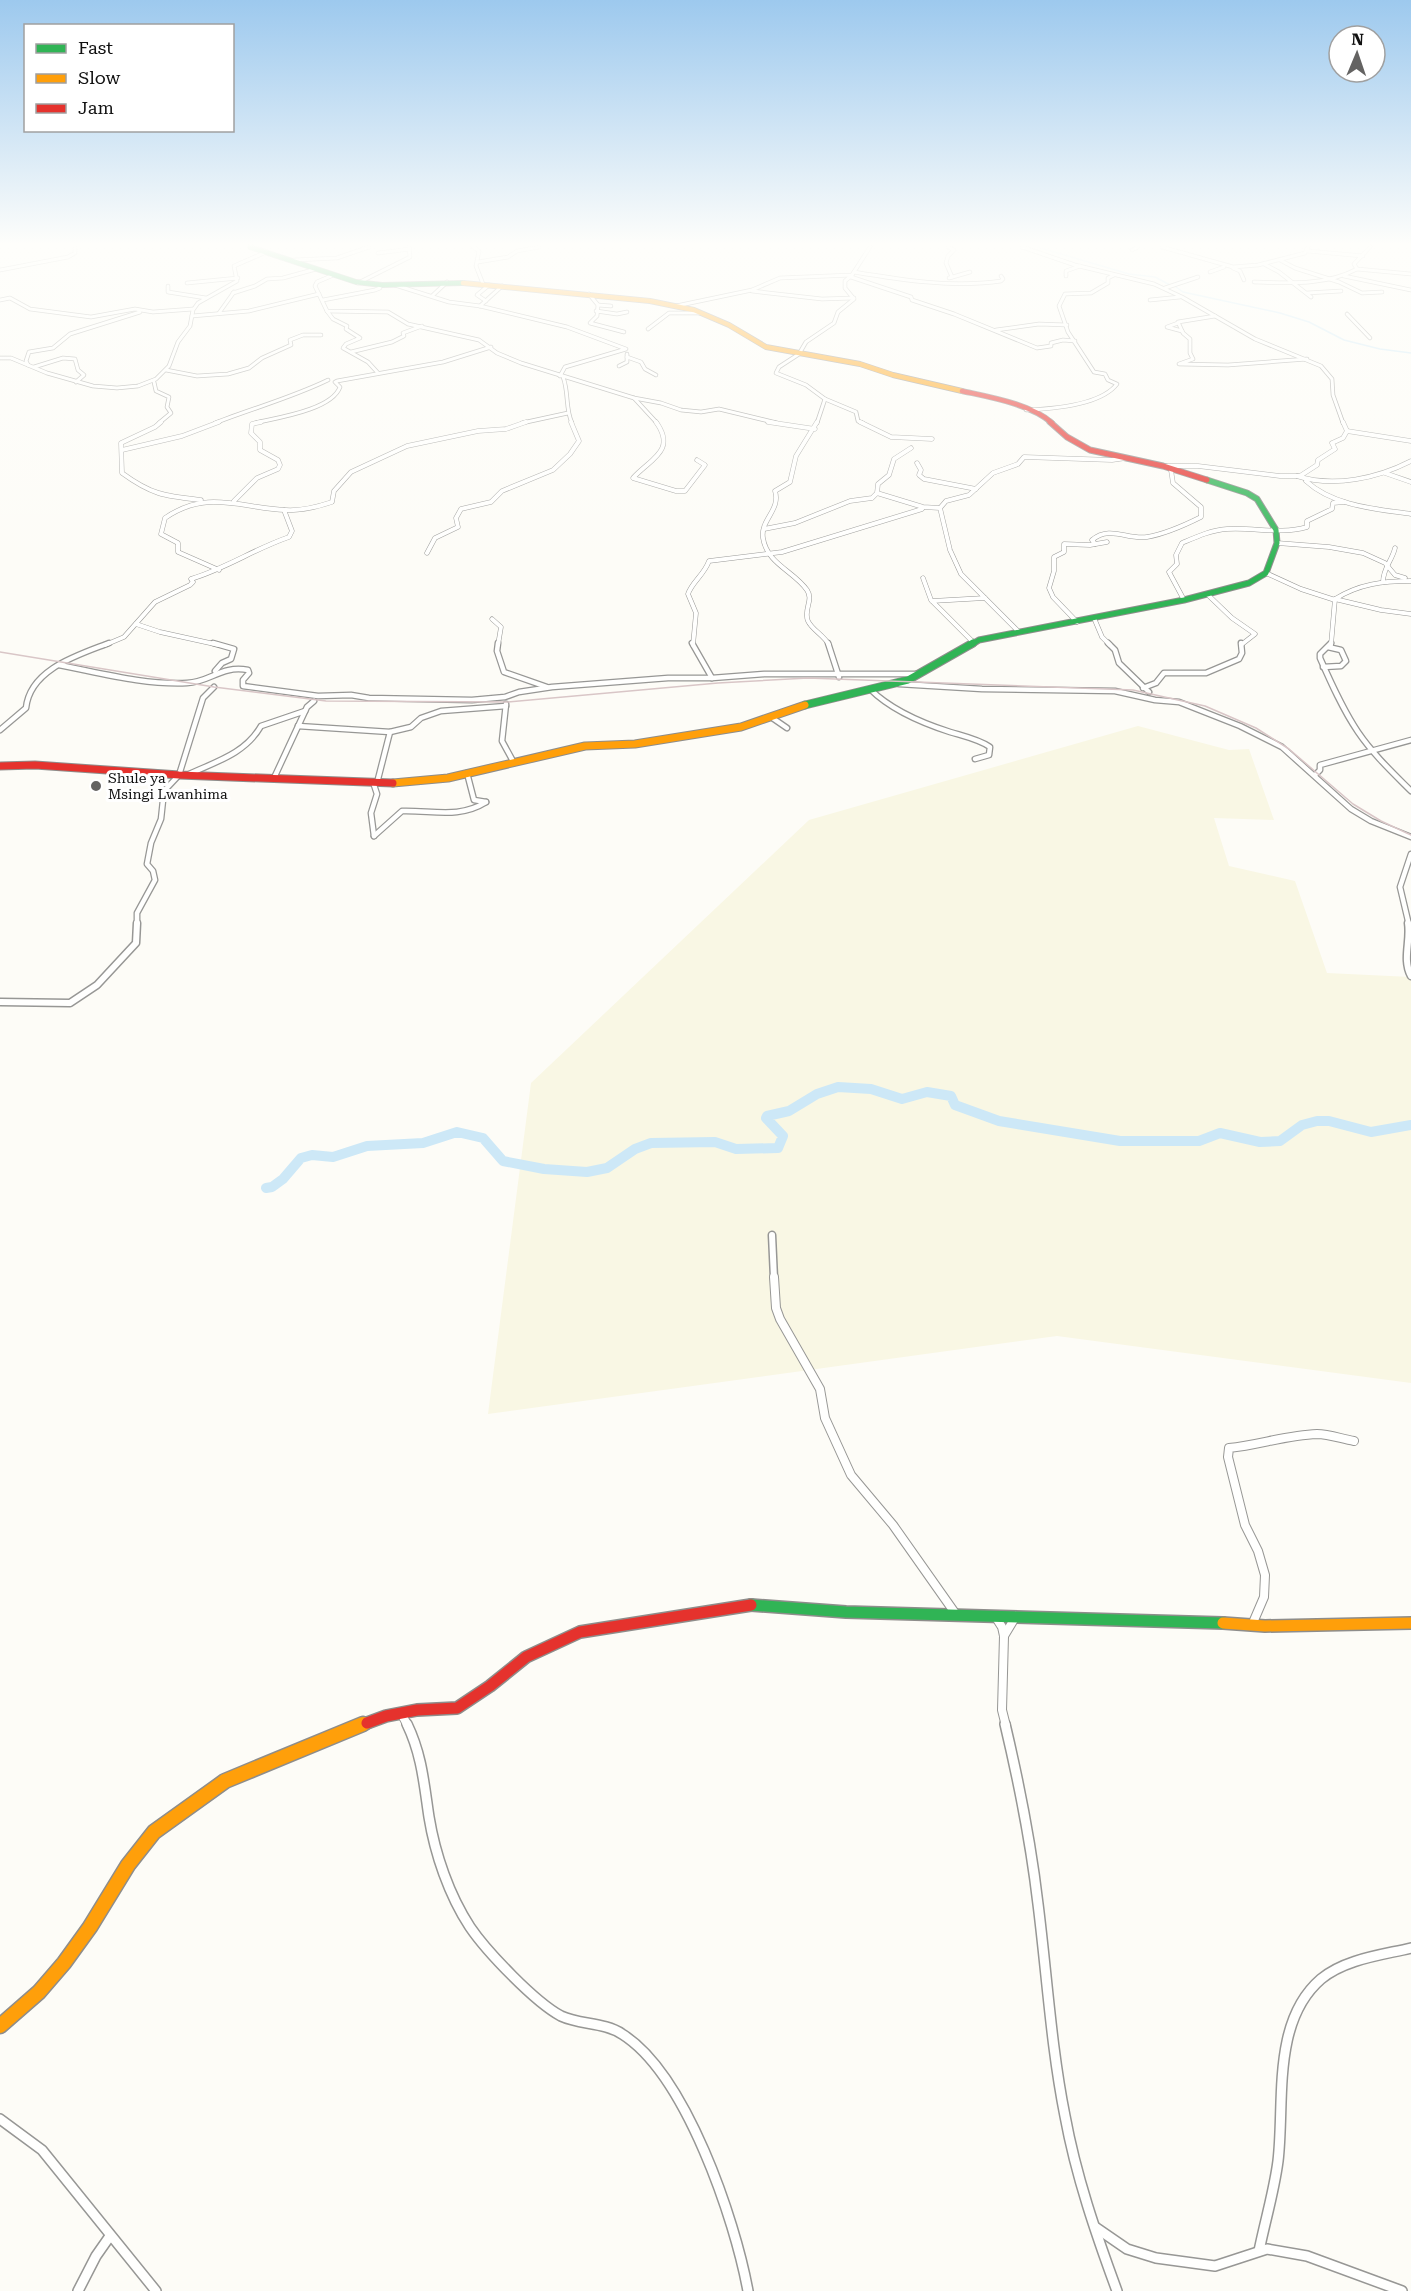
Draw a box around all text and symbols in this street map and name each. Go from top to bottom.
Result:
legend [24,24,234,132]
north arrow [1327,24,1387,84]
text: N [1351,30,1364,49]
text: Fast [78,37,113,58]
text: Slow [78,67,120,88]
text: Jam [78,97,114,118]
place label: Shule ya Msingi Lwanhima [108,770,228,802]
marker: Shule ya Msingi Lwanhima [89,779,103,793]

